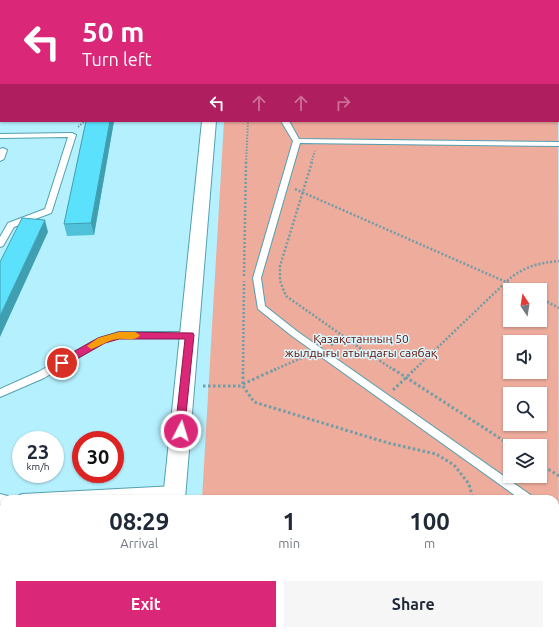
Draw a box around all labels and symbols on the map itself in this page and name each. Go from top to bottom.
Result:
north arrow [503,283,547,327]
park label: Қазақстанның 50 жылдығы атындағы саябақ [285,332,438,359]
pin [45,346,79,380]
position arrow [160,410,202,452]
speed limit sign: 30 [72,431,124,483]

